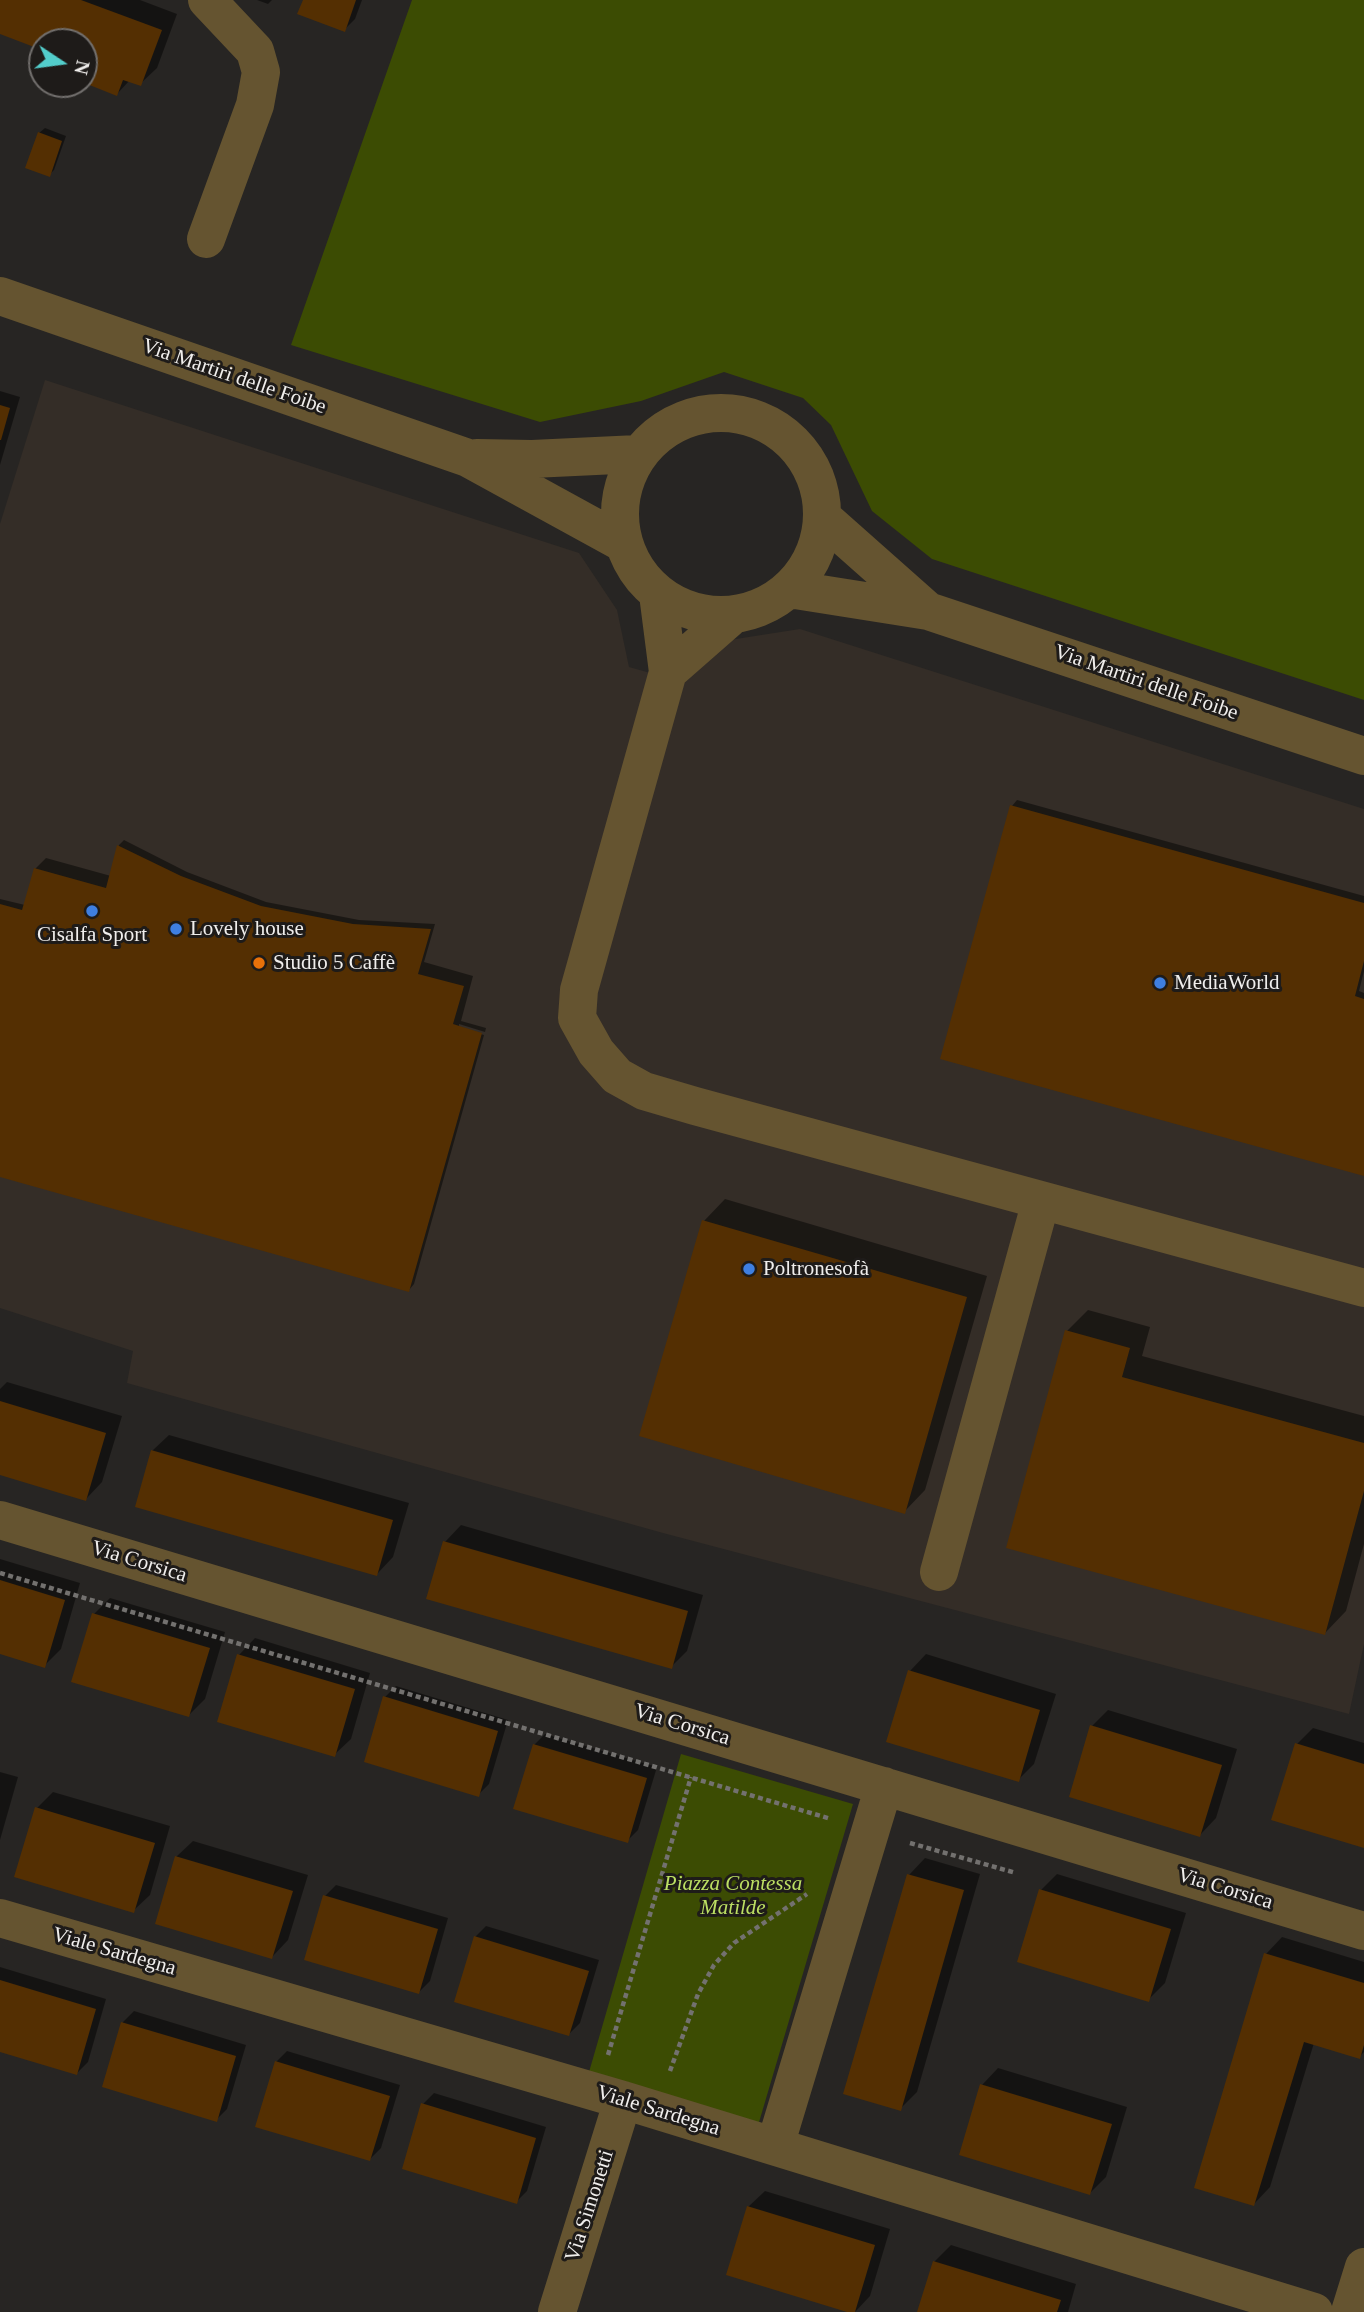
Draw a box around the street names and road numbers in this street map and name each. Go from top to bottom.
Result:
street label: Via Martiri delle Foibe [139,334,329,420]
street label: Via Martiri delle Foibe [1051,640,1241,726]
street label: Via Corsica [88,1536,190,1588]
street label: Via Corsica [631,1699,733,1751]
street label: Via Corsica [1174,1863,1276,1915]
street label: Viale Sardegna [49,1922,179,1982]
street label: Viale Sardegna [593,2080,723,2142]
street label: Via Simonetti [560,2147,620,2265]

